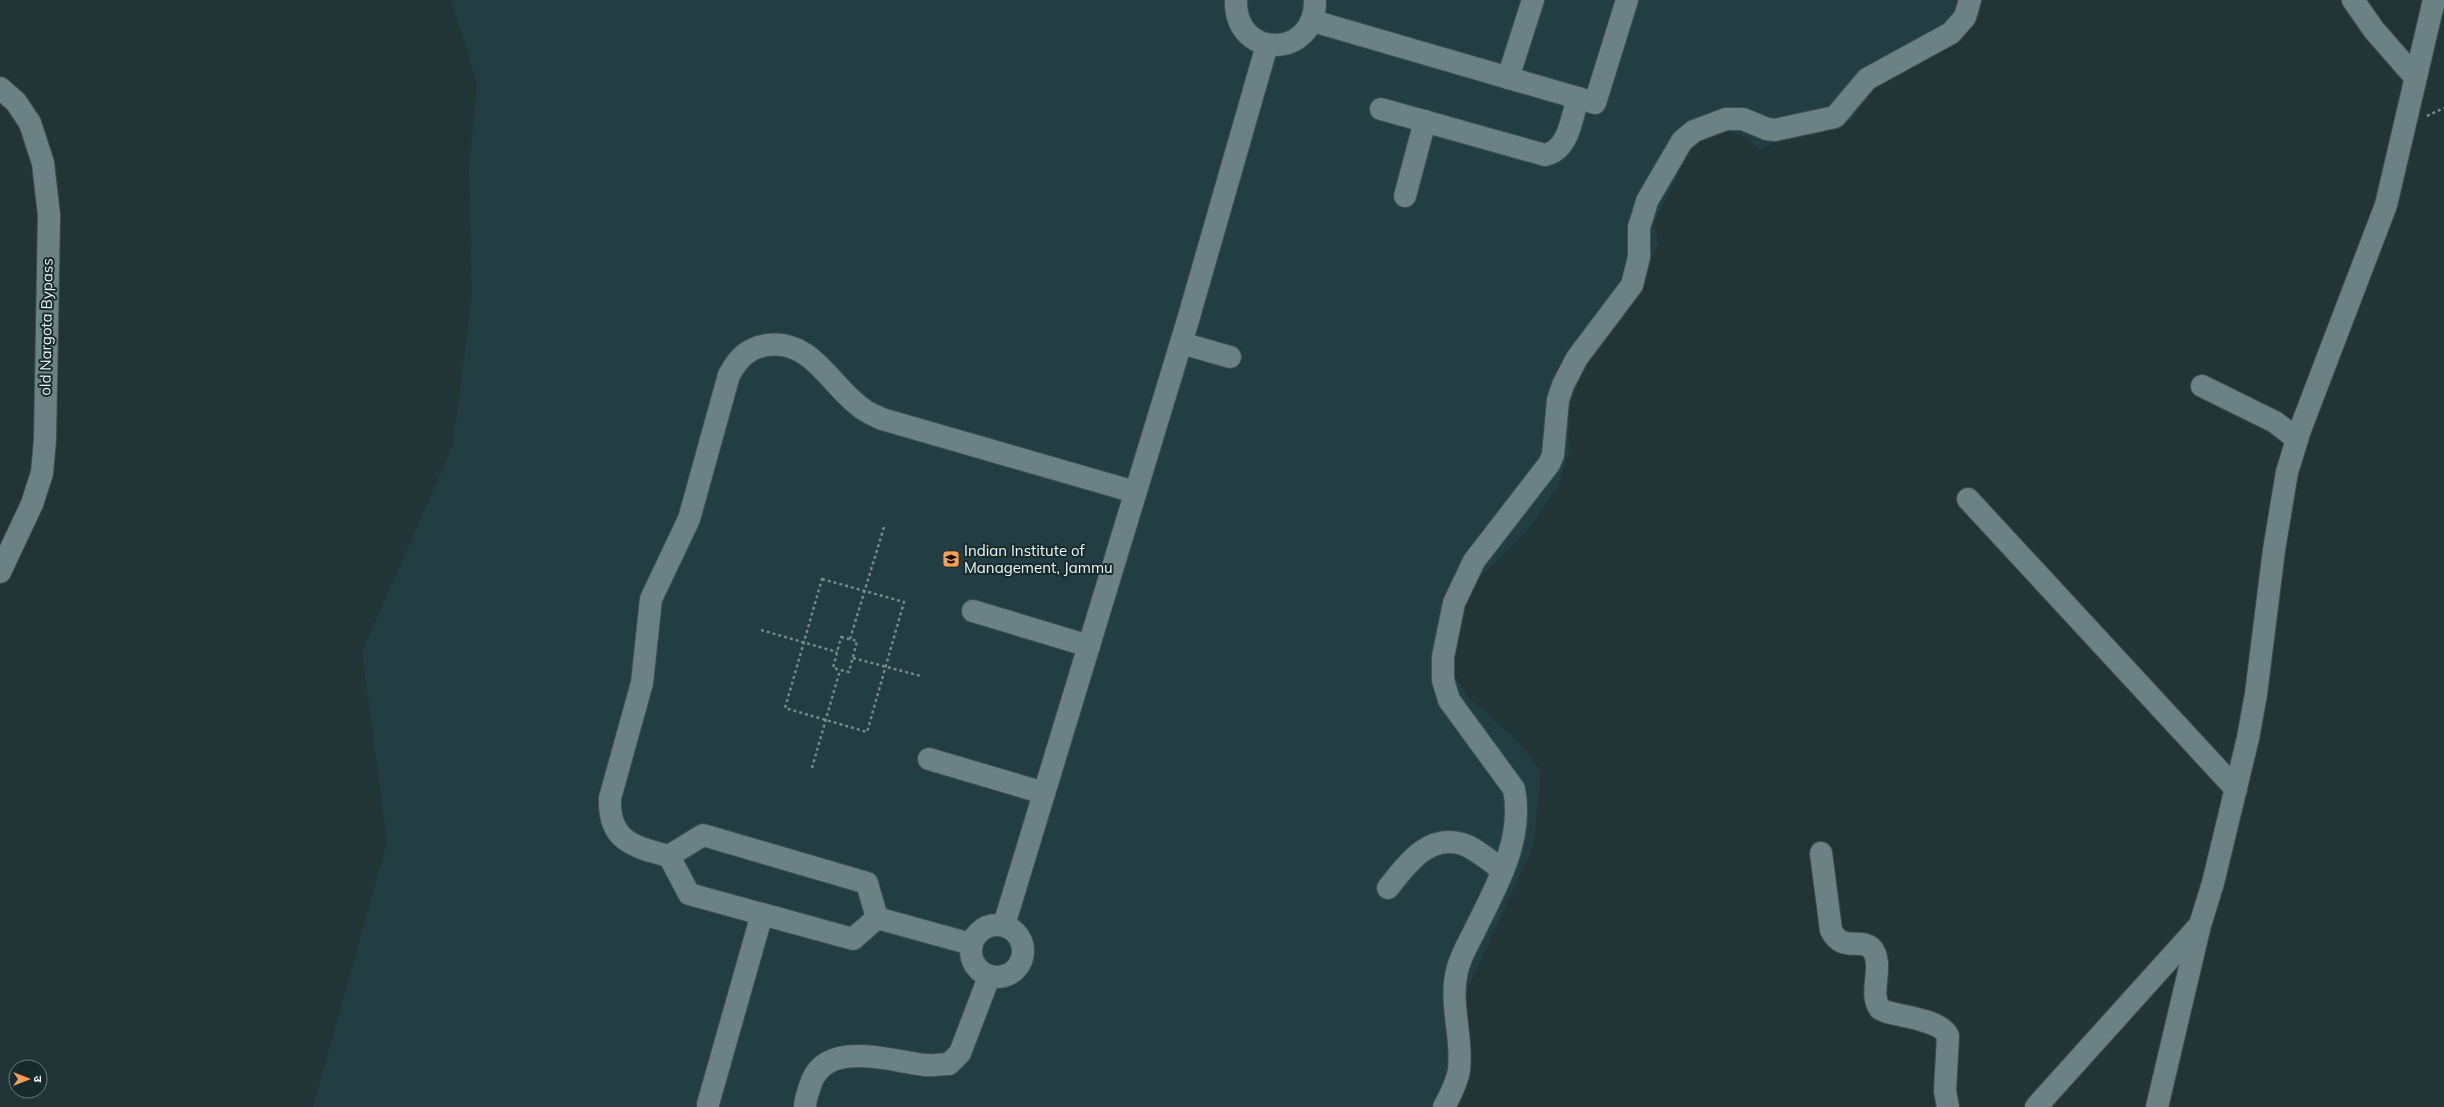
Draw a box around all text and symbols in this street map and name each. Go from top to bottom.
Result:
street label: old Nargota Bypass [35,258,57,396]
place label: Indian Institute of Management, Jammu [964,541,1113,577]
school or university icon: Indian Institute of Management, Jammu [941,549,961,569]
north arrow [8,1059,48,1099]
text: उ [31,1076,45,1083]

